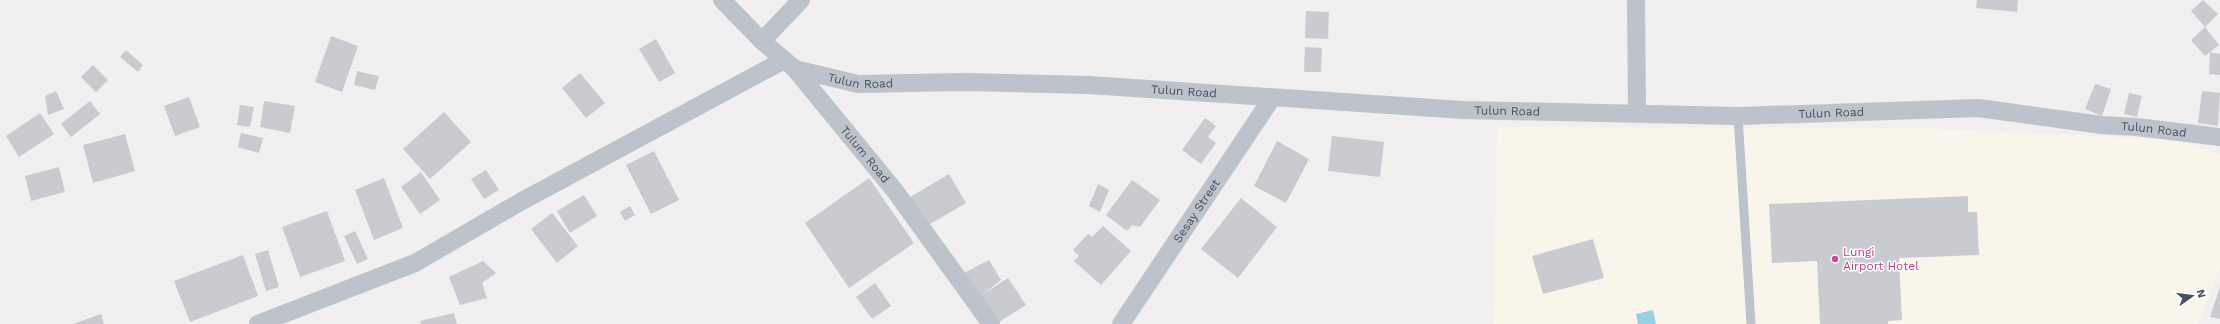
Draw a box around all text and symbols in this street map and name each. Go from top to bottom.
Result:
street label: Tulun Road [827,70,893,91]
street label: Tulun Road [1151,82,1217,101]
street label: Tulun Road [1474,103,1540,119]
street label: Tulun Road [1798,105,1864,121]
street label: Tulun Road [2121,119,2187,140]
street label: Tulum Road [837,123,893,186]
street label: Sesay Street [1170,176,1223,245]
place label: Lungi Airport Hotel [1843,245,1919,273]
marker: Lungi Airport Hotel [1830,254,1840,264]
north arrow [2172,276,2212,316]
text: N [2194,288,2209,299]

